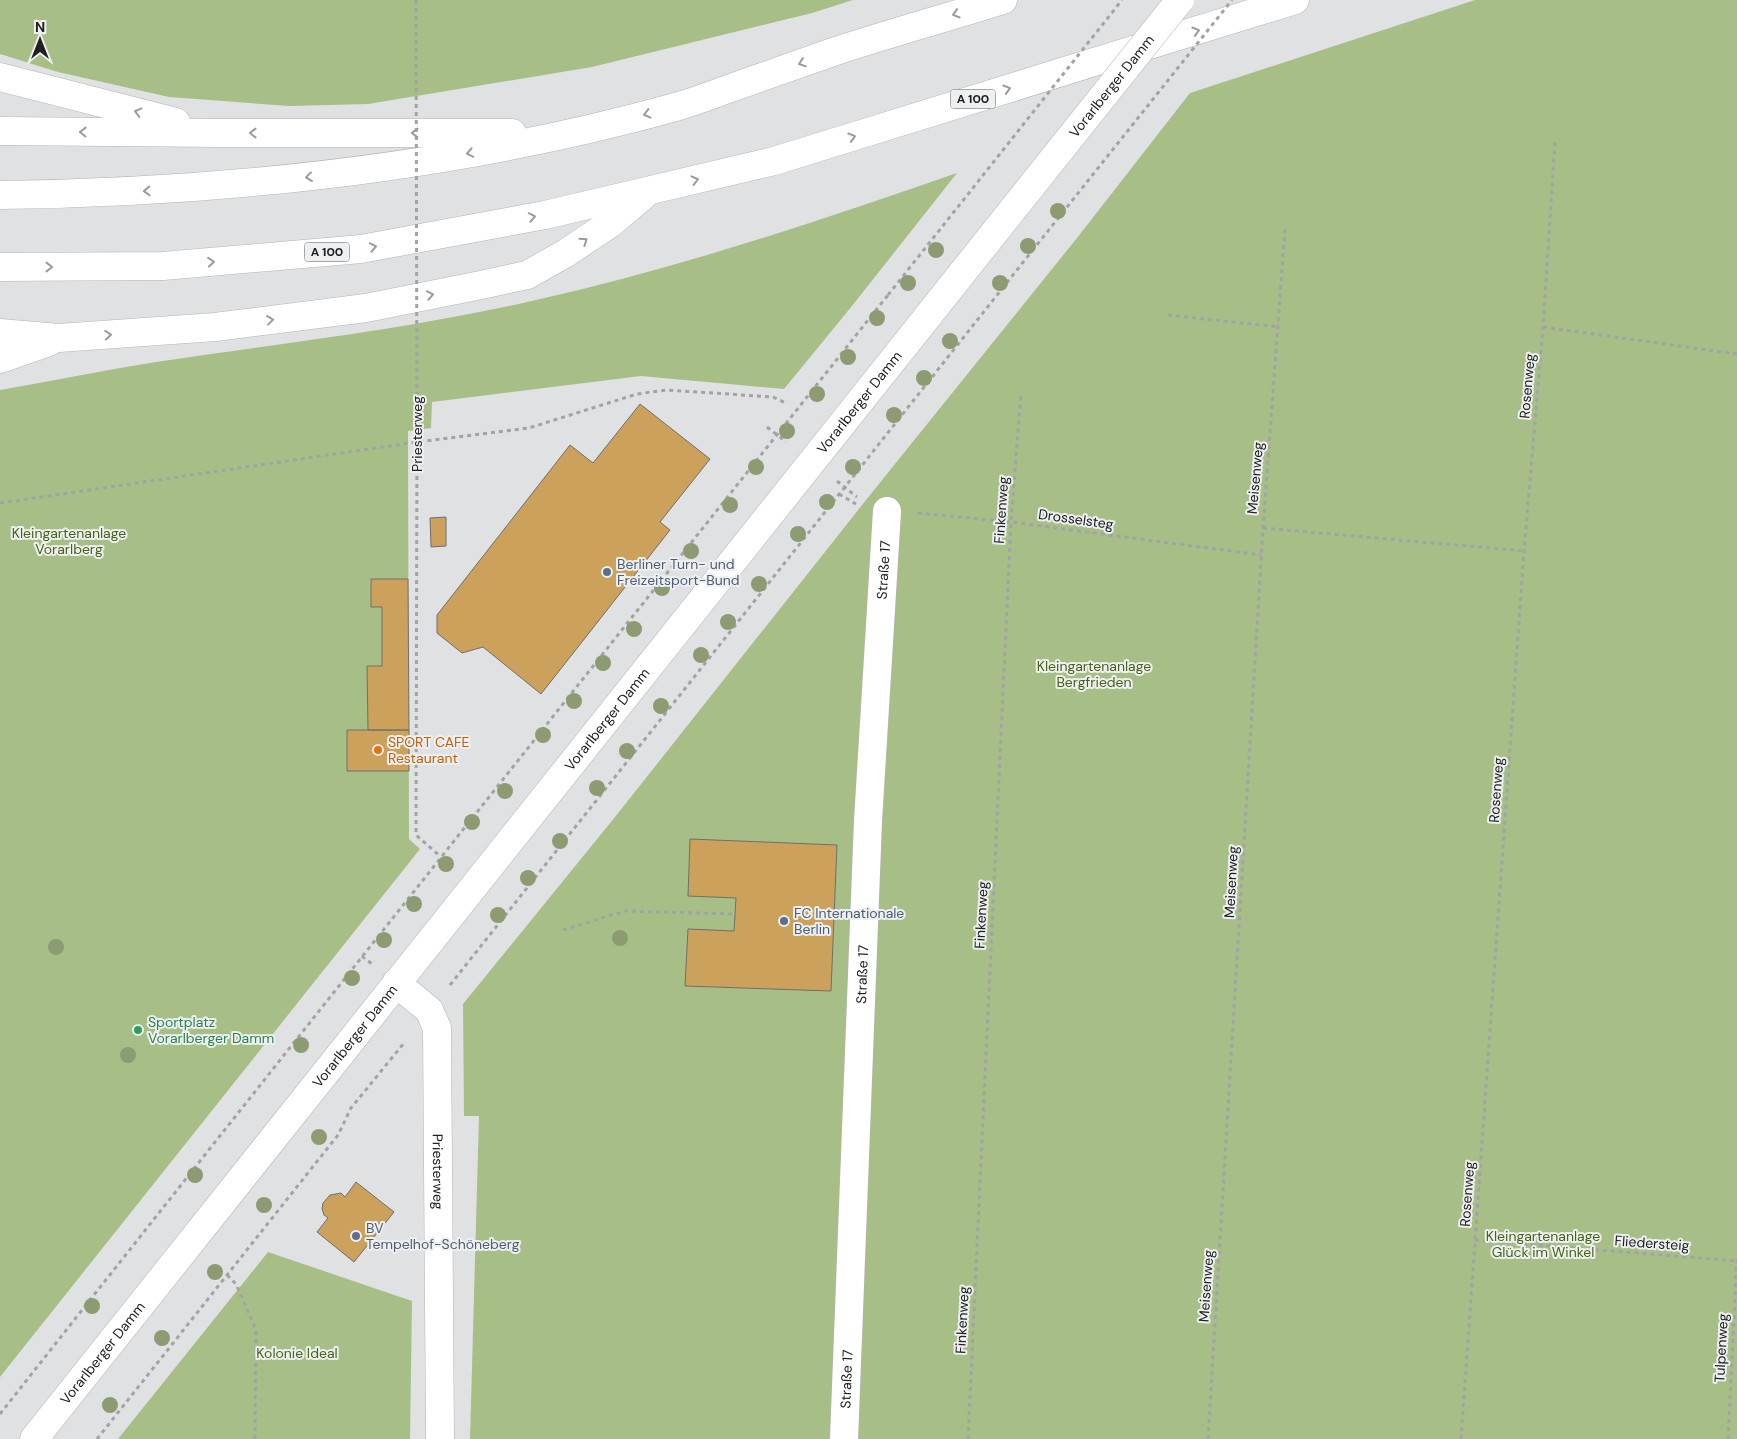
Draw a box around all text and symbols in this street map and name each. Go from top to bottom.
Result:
one-way arrow [953,9,961,19]
north arrow [15,15,65,65]
text: N [35,18,45,36]
one-way arrow [1191,26,1199,36]
street label: Vorarlberger Damm [1065,31,1158,141]
one-way arrow [798,57,806,67]
one-way arrow [1002,84,1011,94]
road number: A 100 [950,90,996,108]
one-way arrow [133,107,142,118]
one-way arrow [643,108,652,119]
one-way arrow [79,127,86,137]
one-way arrow [248,128,256,138]
one-way arrow [411,128,418,138]
one-way arrow [847,132,855,142]
one-way arrow [465,148,474,158]
one-way arrow [305,171,313,182]
one-way arrow [691,175,700,186]
one-way arrow [143,186,150,196]
one-way arrow [528,212,537,223]
one-way arrow [578,238,588,247]
road number: A 100 [304,242,350,262]
one-way arrow [368,242,377,253]
one-way arrow [207,257,215,268]
one-way arrow [45,262,53,272]
one-way arrow [426,290,435,301]
one-way arrow [266,316,274,326]
one-way arrow [104,329,112,340]
street label: Vorarlberger Damm [813,347,906,457]
street label: Rosenweg [1515,352,1539,419]
street label: Priesterweg [408,396,426,472]
street label: Meisenweg [1243,441,1267,515]
street label: Finkenweg [990,475,1012,544]
street label: Drosselsteg [1037,505,1115,533]
park label: Kleingartenanlage Vorarlberg [12,524,126,558]
street label: Straße 17 [873,540,894,600]
place label: Berliner Turn- und Freizeitsport-Bund [617,555,740,589]
marker: Berliner Turn- und Freizeitsport-Bund [601,566,613,578]
park label: Kleingartenanlage Bergfrieden [1037,657,1151,691]
street label: Vorarlberger Damm [561,664,653,774]
place label: SPORT CAFE Restaurant [388,733,470,767]
marker: SPORT CAFE Restaurant [372,744,384,756]
street label: Rosenweg [1485,757,1507,823]
street label: Meisenweg [1220,845,1242,919]
street label: Finkenweg [970,881,992,949]
place label: FC Internationale Berlin [794,904,904,938]
marker: FC Internationale Berlin [778,915,790,927]
street label: Straße 17 [852,944,872,1004]
street label: Vorarlberger Damm [308,981,401,1091]
place label: Sportplatz Vorarlberger Damm [148,1013,274,1047]
marker: Sportplatz Vorarlberger Damm [132,1024,144,1036]
street label: Priesterweg [429,1134,447,1210]
street label: Rosenweg [1456,1161,1478,1227]
place label: BV Tempelhof-Schöneberg [366,1219,520,1253]
park label: Kleingartenanlage Glück im Winkel [1486,1227,1600,1261]
marker: BV Tempelhof-Schöneberg [350,1230,362,1242]
street label: Fliedersteig [1614,1231,1690,1255]
street label: Meisenweg [1195,1249,1218,1323]
street label: Finkenweg [951,1286,973,1354]
street label: Vorarlberger Damm [56,1298,149,1408]
street label: Tulpenweg [1710,1313,1732,1383]
park label: Kolonie Ideal [256,1344,338,1362]
street label: Straße 17 [836,1349,856,1409]

